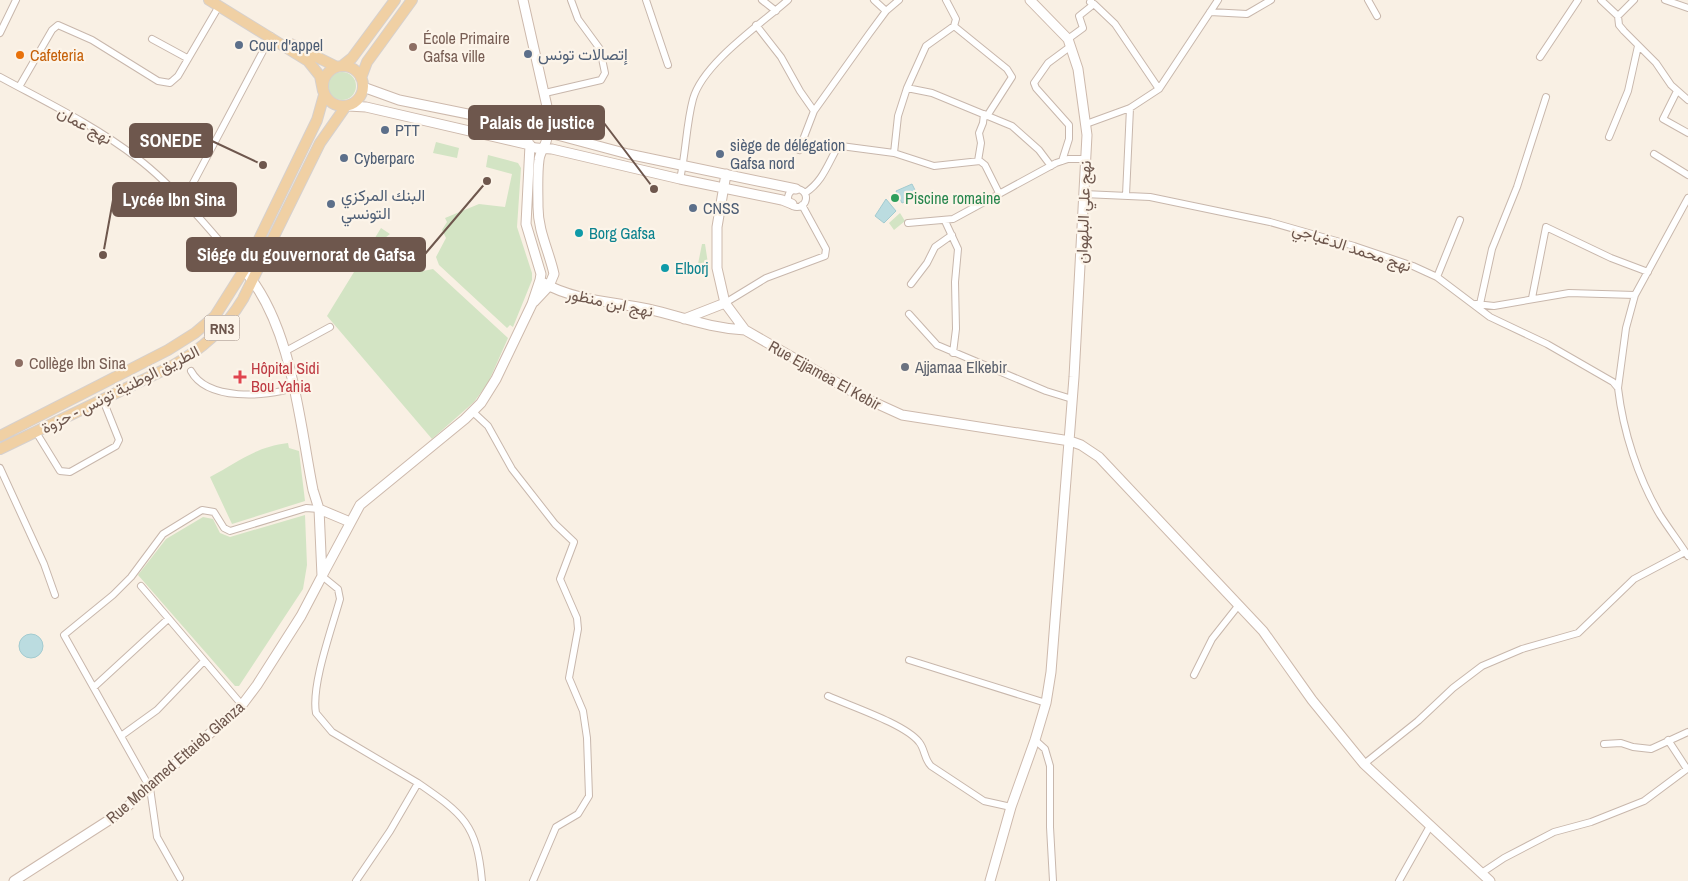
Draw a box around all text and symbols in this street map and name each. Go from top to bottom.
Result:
place label: École Primaire Gafsa ville [423,27,510,67]
place label: Cour d'appel [249,34,323,56]
marker: Cour d'appel [233,39,245,51]
marker: École Primaire Gafsa ville [407,41,419,53]
place label: إتصالات تونس [538,43,628,65]
place label: Cafeteria [30,44,85,66]
marker: إتصالات تونس [522,48,534,60]
marker: Cafeteria [14,49,26,61]
street label: نهج عمان [53,101,116,150]
callout: Palais de justice [469,106,604,139]
text: Palais de justice [480,110,594,135]
place label: PTT [395,119,420,141]
callout: SONEDE [130,124,212,157]
marker: PTT [379,124,391,136]
text: SONEDE [140,128,202,153]
place label: siège de délégation Gafsa nord [730,134,845,174]
place label: Cyberparc [354,147,415,169]
marker: siège de délégation Gafsa nord [714,148,726,160]
marker: Cyberparc [338,152,350,164]
street label: نهج علي البلهوان [1070,160,1099,264]
callout: Lycée Ibn Sina [113,183,236,216]
place label: البنك المركزي التونسي [341,184,425,227]
text: Lycée Ibn Sina [123,187,226,212]
place label: Piscine romaine [905,187,1001,209]
marker: Piscine romaine [889,192,901,204]
place label: CNSS [703,197,740,219]
marker: البنك المركزي التونسي [325,198,337,210]
marker: CNSS [687,202,699,214]
street label: نهج محمد الدغباجي [1289,217,1414,279]
place label: Borg Gafsa [589,222,656,244]
marker: Borg Gafsa [573,227,585,239]
callout: Siége du gouvernorat de Gafsa [187,238,425,271]
text: Siége du gouvernorat de Gafsa [197,242,416,267]
place label: Elborj [675,257,709,279]
marker: Elborj [659,262,671,274]
street label: نهج ابن منظور [563,282,655,323]
road number: RN3 [204,316,240,340]
street label: Rue Ejjamea El Kebir [765,335,886,415]
street label: الطريق الوطنية تونس - حزوة [37,340,203,438]
place label: Collège Ibn Sina [29,352,127,374]
place label: Ajjamaa Elkebir [914,356,1008,378]
marker: Collège Ibn Sina [13,357,25,369]
place label: Hôpital Sidi Bou Yahia [251,357,320,397]
marker: Ajjamaa Elkebir [899,361,911,373]
marker: Hôpital Sidi Bou Yahia [233,370,247,384]
street label: Rue Mohamed Ettaieb Glanza [101,695,249,828]

